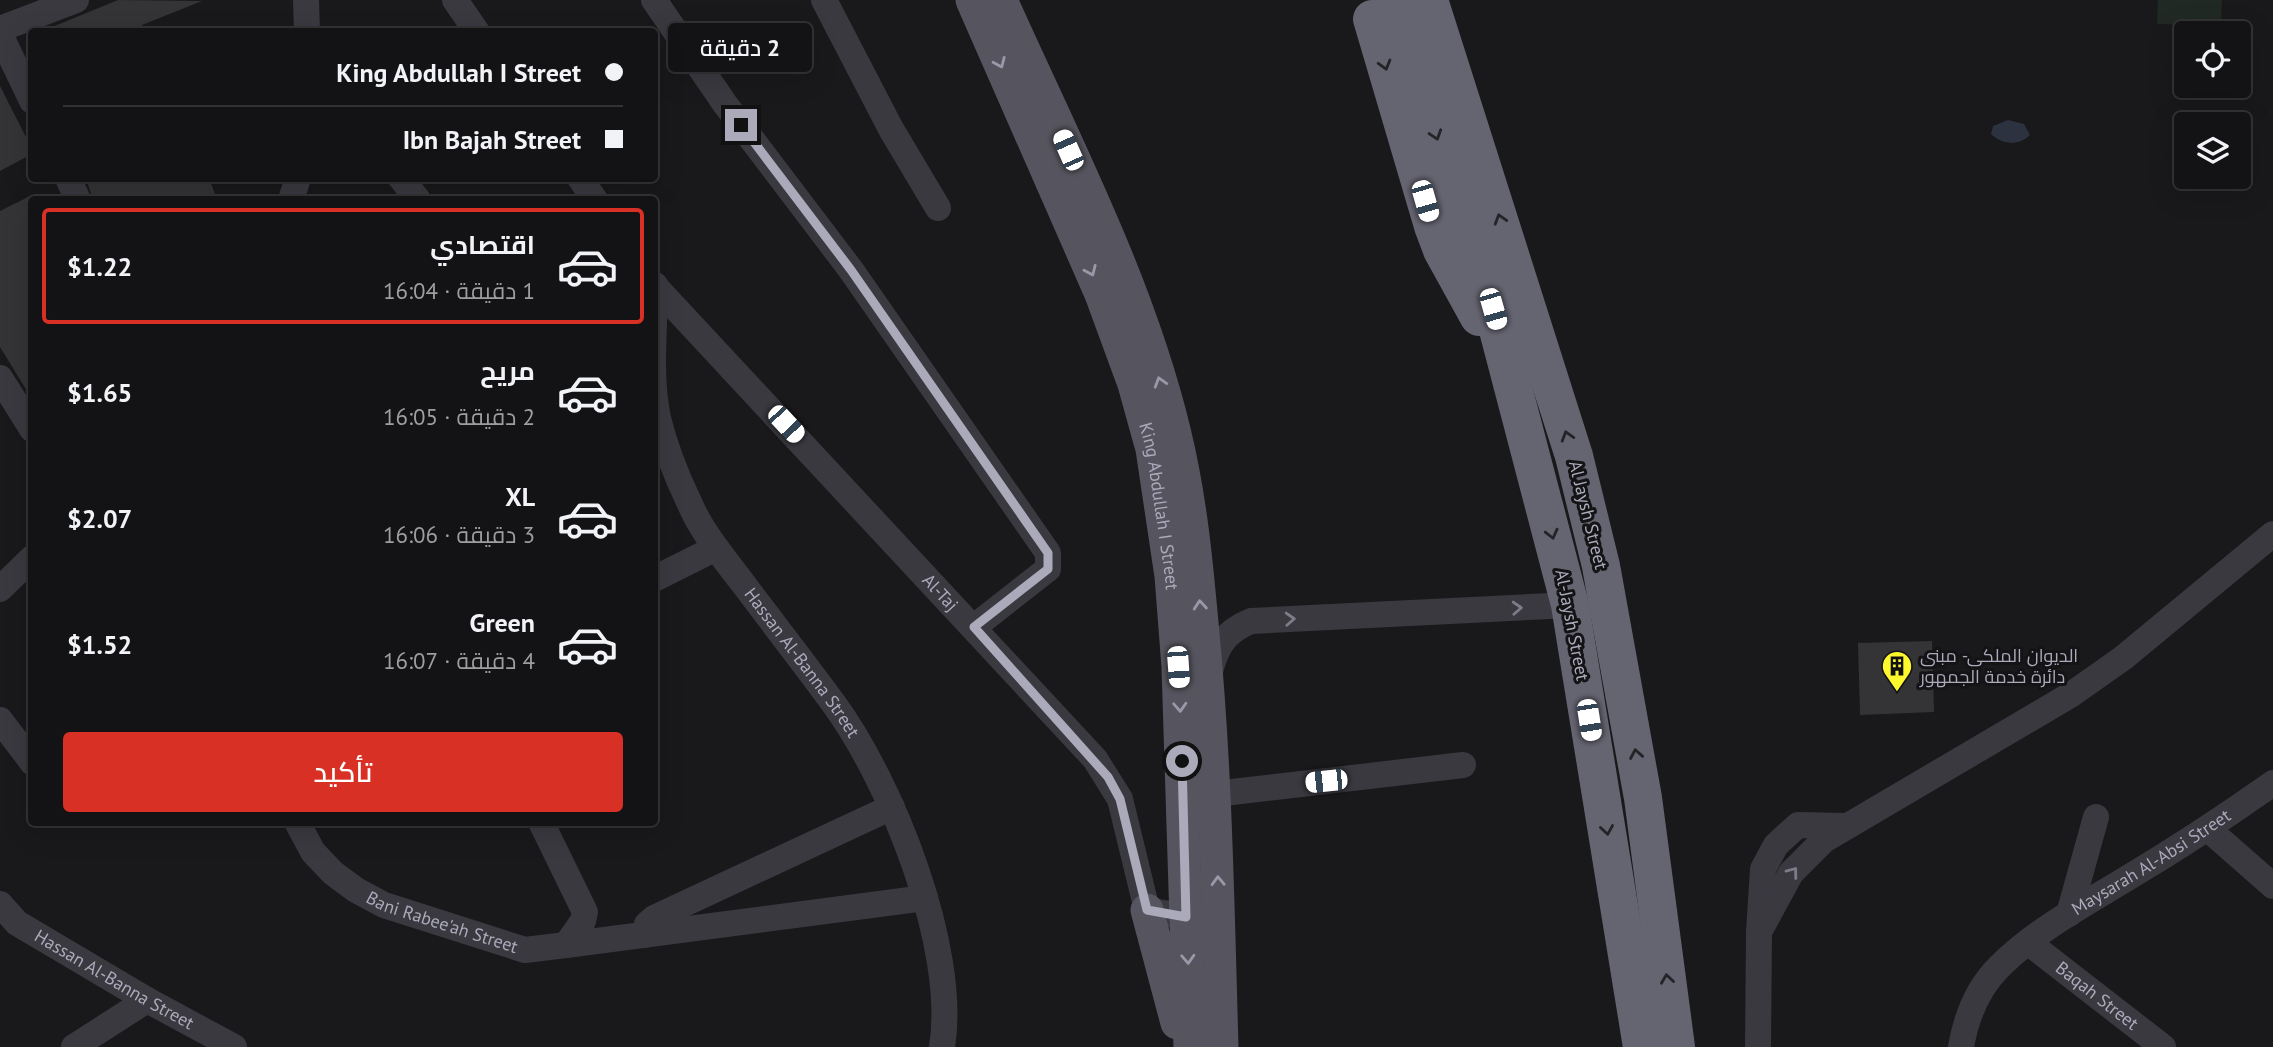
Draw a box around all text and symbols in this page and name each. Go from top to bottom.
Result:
map controls [2174,21,2251,189]
button: locate [2174,21,2251,98]
callout: 2 دقيقة [669,24,813,72]
text: 2 دقيقة [700,33,780,62]
text: King Abdullah I Street [336,56,581,89]
one-way arrow [991,56,1005,68]
one-way arrow [1377,59,1392,71]
route end [725,109,757,141]
button: layers [2174,112,2251,189]
text: Ibn Bajah Street [403,123,581,156]
car [1050,127,1087,173]
one-way arrow [1428,128,1443,140]
car [1410,178,1441,224]
one-way arrow [1494,213,1509,225]
text: اقتصادي [430,228,535,261]
icon: car [556,235,619,298]
text: $1.22 [67,250,132,283]
one-way arrow [1083,264,1097,276]
text: 1 دقيقة · 16:04 [383,276,535,305]
car [1478,286,1509,332]
text: مريح [480,354,535,387]
icon: car [556,361,619,424]
text: $1.65 [67,376,132,409]
one-way arrow [1154,376,1168,388]
car [764,401,809,447]
text: 2 دقيقة · 16:05 [383,402,535,431]
street label: King Abdullah I Street [1134,420,1184,591]
one-way arrow [1561,430,1576,442]
street label: Al Jaysh Street [1564,458,1613,572]
text: XL [505,480,535,513]
icon: car [556,487,619,550]
text: $2.07 [67,502,132,535]
text: 3 دقيقة · 16:06 [383,520,535,549]
one-way arrow [1544,528,1558,540]
street label: Al-Jaysh Street [1550,567,1595,683]
street label: Al-Taj [918,569,963,616]
street label: Hassan Al-Banna Street [739,583,865,742]
one-way arrow [1193,599,1208,610]
one-way arrow [1512,601,1523,616]
text: Green [470,606,535,639]
one-way arrow [1285,612,1296,627]
icon: car [556,613,619,676]
text: $1.52 [67,628,132,661]
place label: الديوان الملكي- مبنى دائرة خدمة الجمهور [1919,644,2078,688]
car [1167,645,1190,689]
text: 4 دقيقة · 16:07 [383,646,535,675]
building icon: الديوان الملكي- مبنى دائرة خدمة الجمهور [1880,649,1914,693]
car [1576,698,1603,742]
one-way arrow [1172,701,1187,712]
button: تأكيد [63,732,623,812]
route start [1166,745,1198,777]
one-way arrow [1629,748,1644,760]
car [1305,768,1348,794]
street label: Maysarah Al-Absi Street [2067,804,2235,920]
one-way arrow [1599,824,1614,836]
one-way arrow [1784,868,1797,880]
one-way arrow [1210,875,1225,886]
street label: Bani Rabee'ah Street [362,886,521,958]
street label: Hassan Al-Banna Street [31,924,198,1034]
one-way arrow [1180,953,1195,964]
street label: Baqah Street [2051,956,2143,1035]
one-way arrow [1660,973,1675,985]

